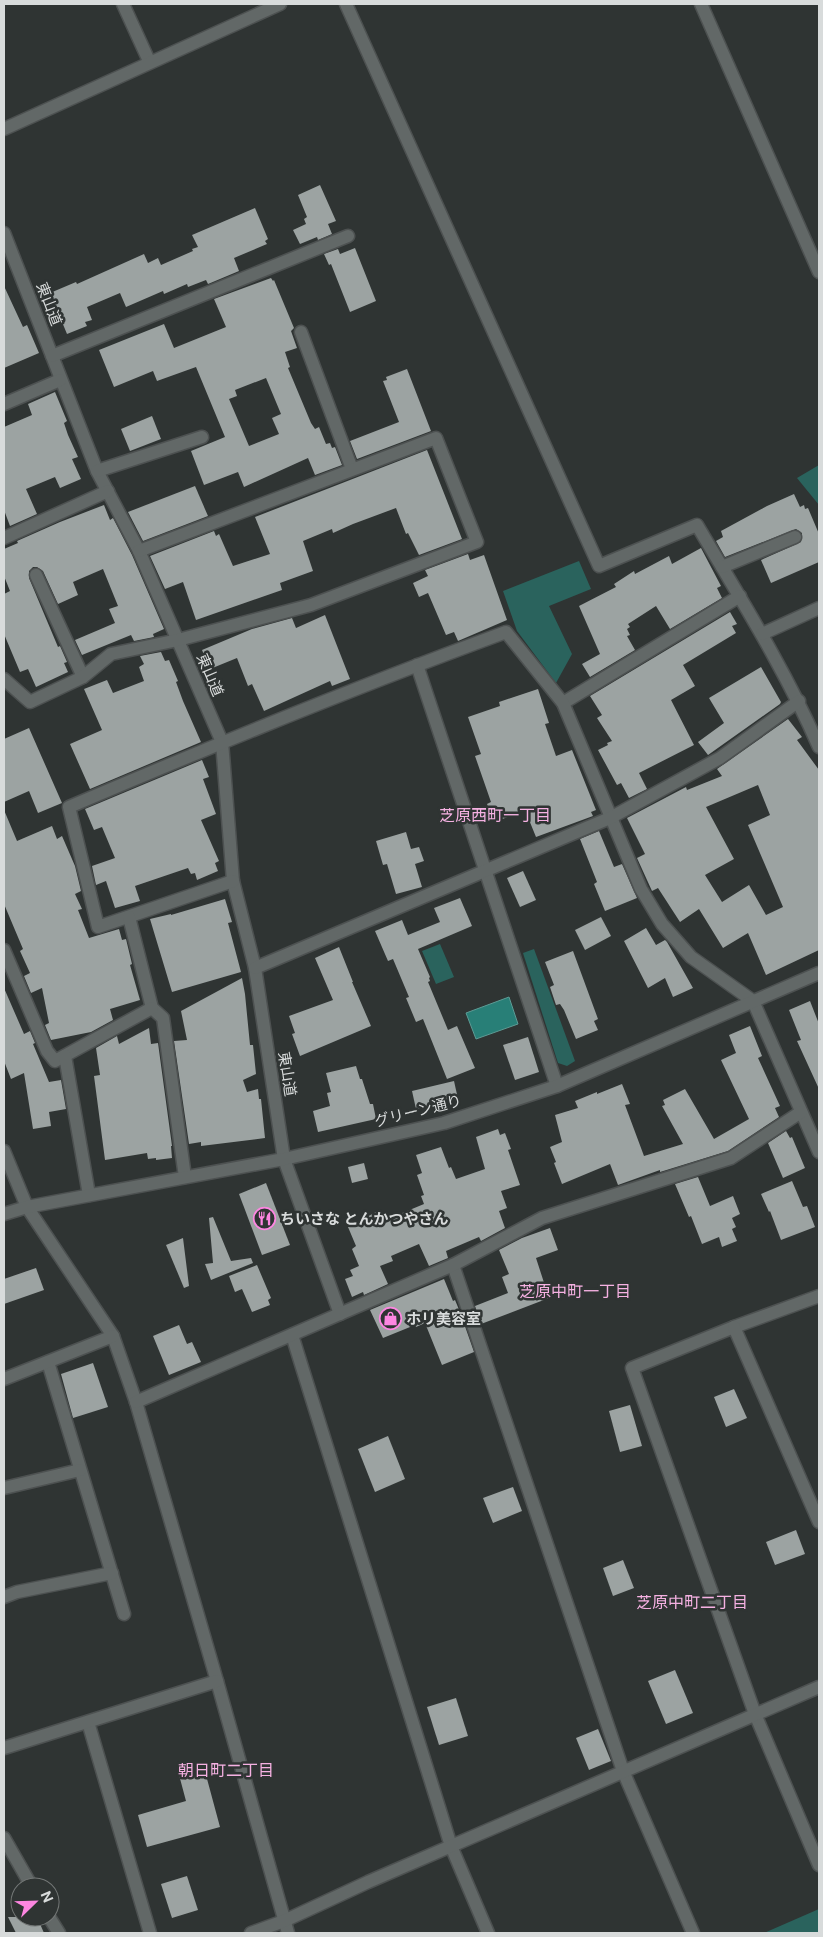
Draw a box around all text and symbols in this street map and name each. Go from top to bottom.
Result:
street label: 東山道 [33,280,65,328]
street label: 東山道 [194,651,227,699]
district label: 芝原西町一丁目 [439,806,551,825]
street label: 東山道 [276,1050,299,1097]
street label: グリーン通り [373,1091,463,1130]
restaurant icon: ちいさな とんかつやさん [252,1207,276,1231]
place label: ちいさな とんかつやさん [280,1210,448,1227]
district label: 芝原中町一丁目 [519,1282,631,1301]
shop icon: ホリ美容室 [378,1307,402,1331]
place label: ホリ美容室 [406,1310,481,1327]
district label: 芝原中町二丁目 [636,1593,748,1612]
district label: 朝日町二丁目 [178,1761,274,1780]
north arrow [10,1877,60,1927]
text: N [37,1889,56,1905]

